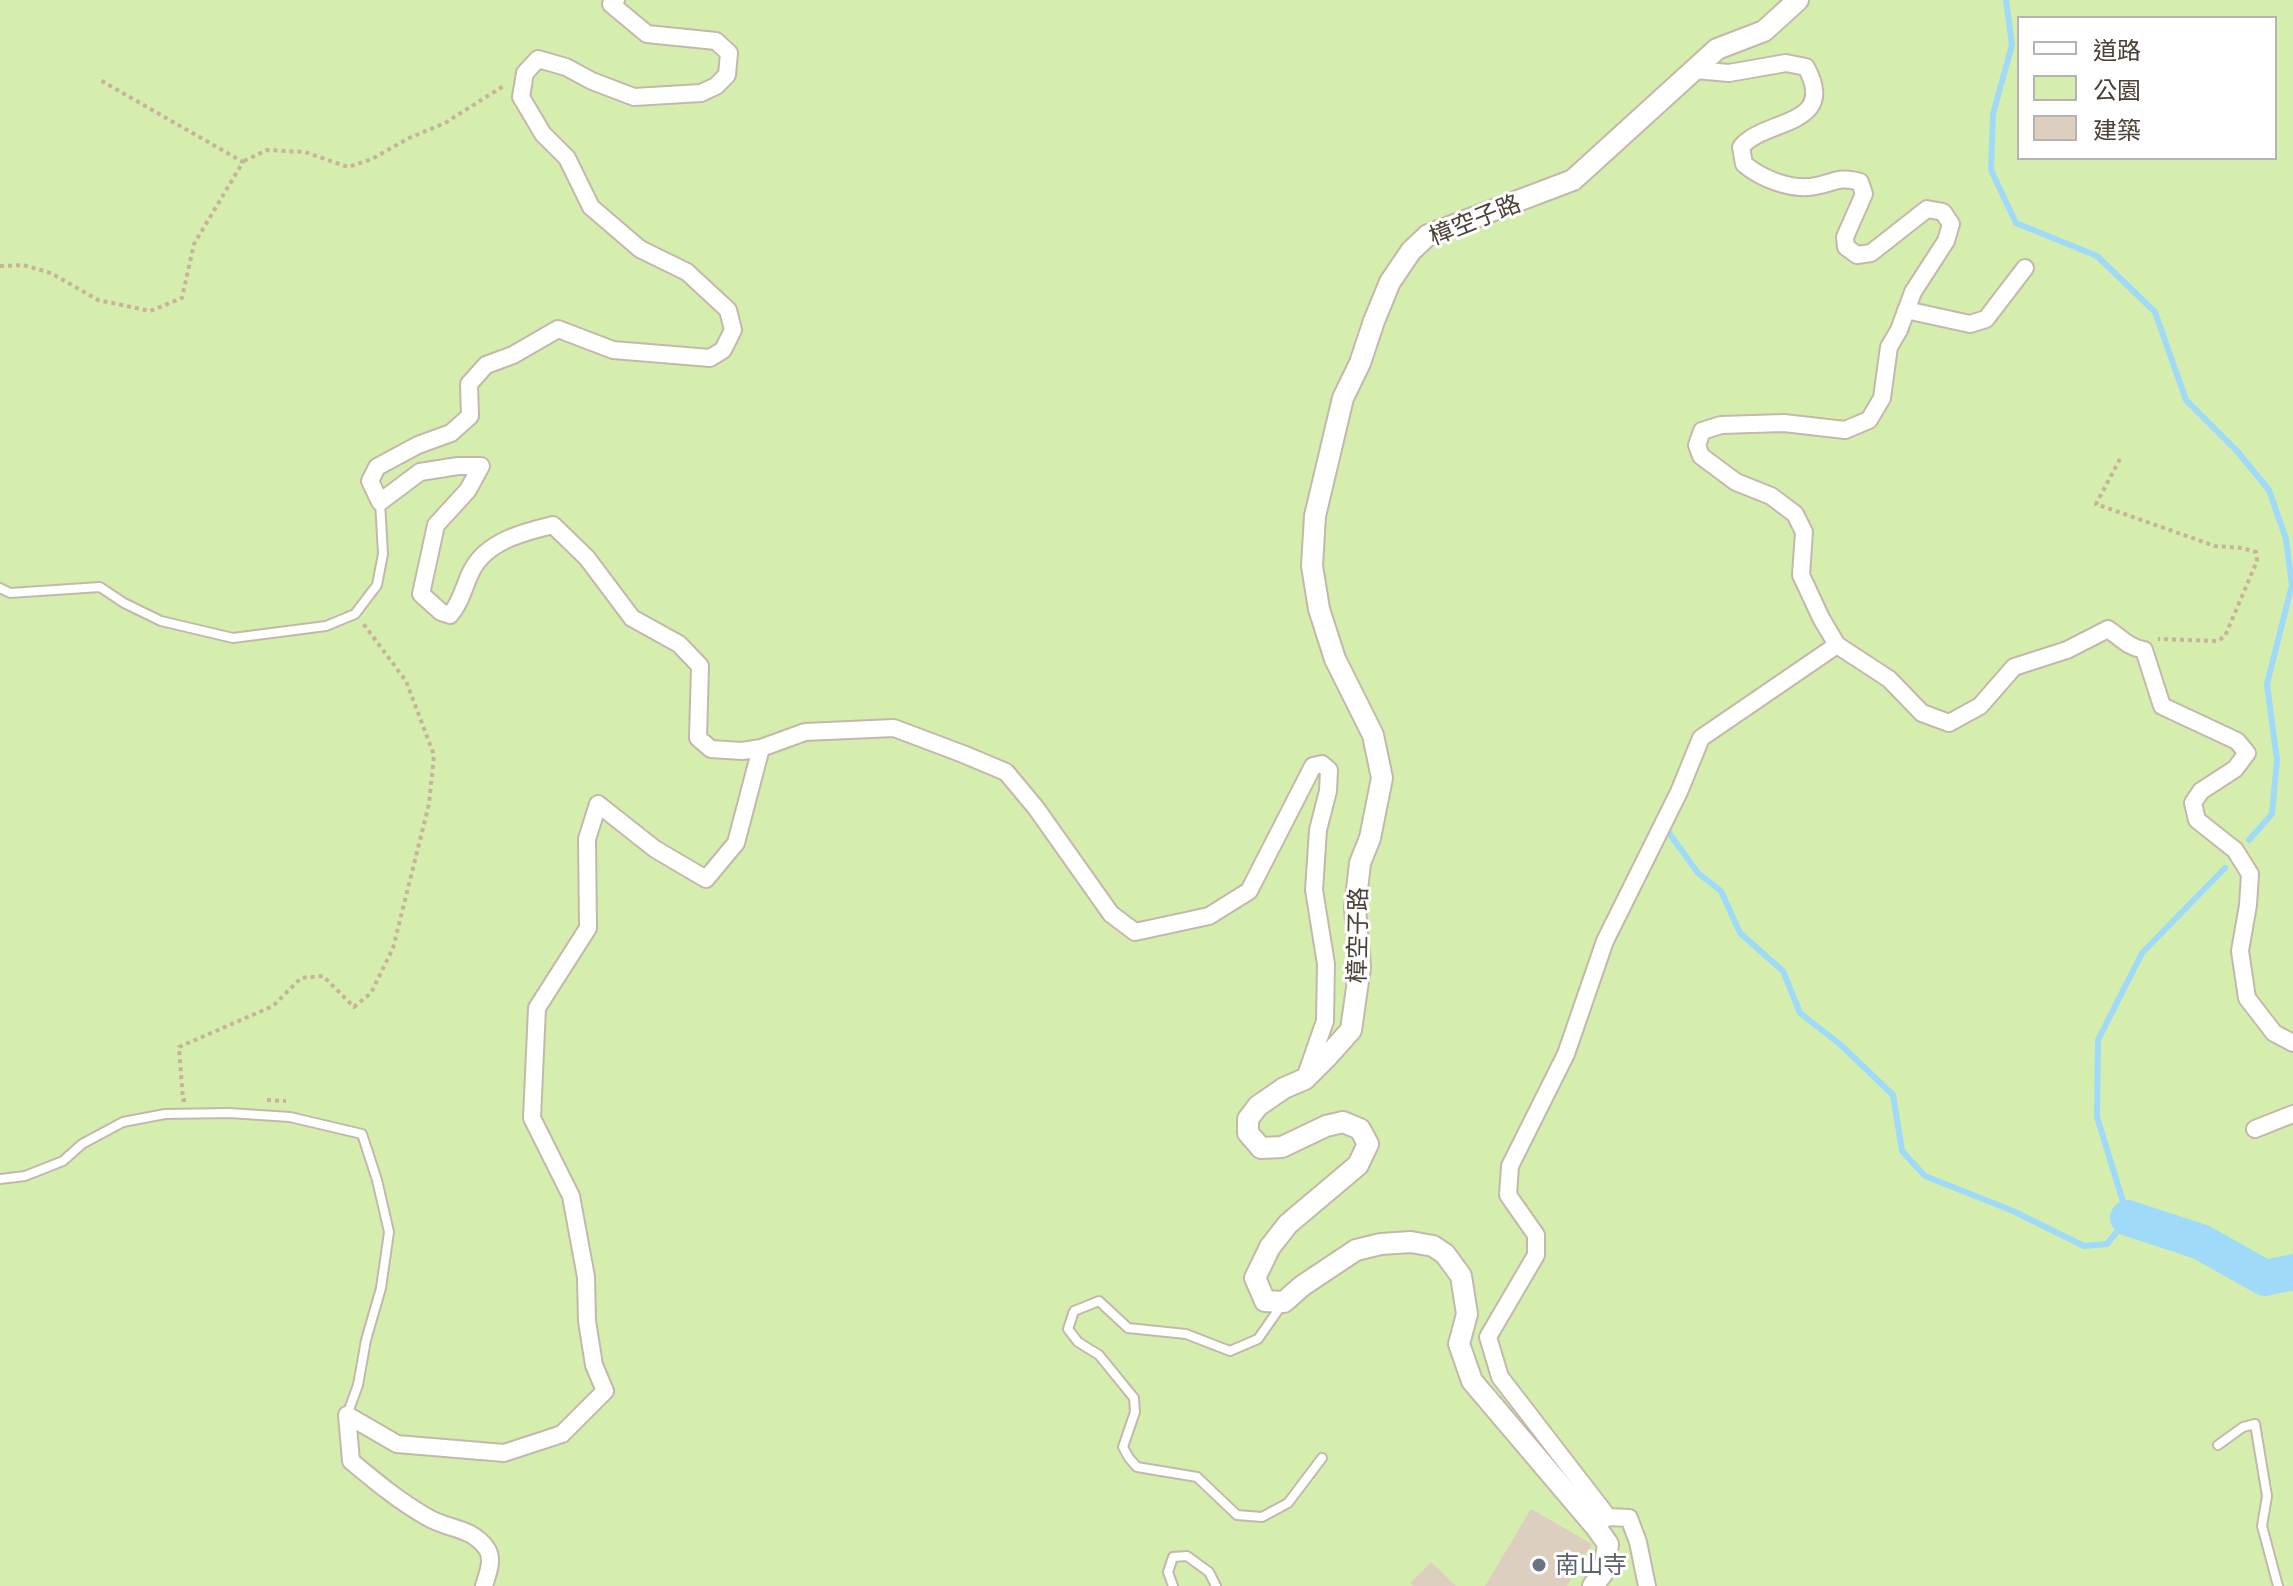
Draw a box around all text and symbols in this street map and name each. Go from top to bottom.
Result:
legend [2017,16,2277,160]
text: 道路 [2093,37,2141,64]
text: 公園 [2093,77,2141,104]
text: 建築 [2093,117,2141,144]
street label: 樟空子路 [1425,189,1525,251]
street label: 樟空子路 [1343,887,1373,983]
place label: 南山寺 [1555,1551,1627,1579]
marker: 南山寺 [1530,1556,1548,1574]

